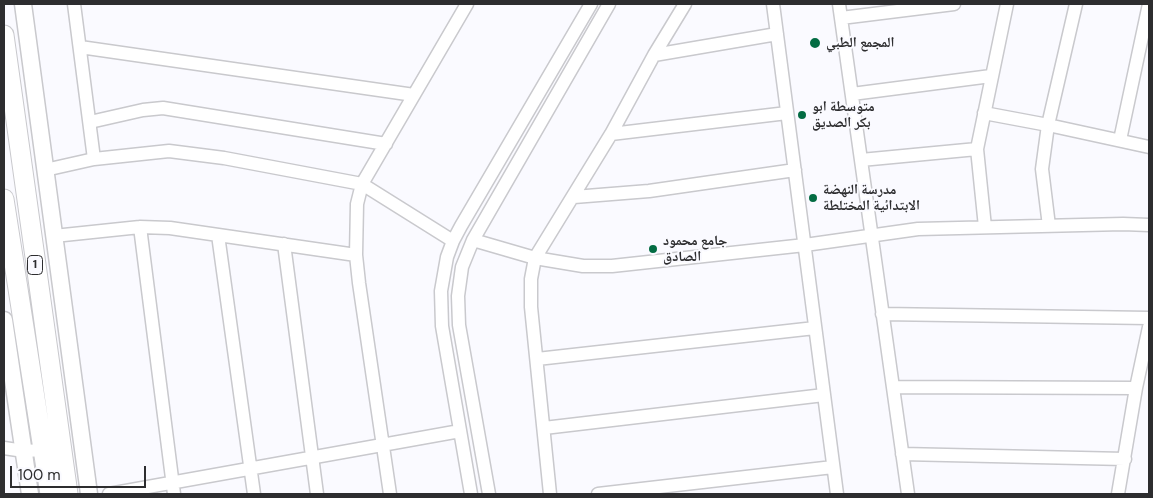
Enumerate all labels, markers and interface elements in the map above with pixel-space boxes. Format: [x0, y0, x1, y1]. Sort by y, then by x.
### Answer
place label: المجمع الطبي [826, 35, 894, 51]
marker: المجمع الطبي [808, 36, 822, 50]
place label: متوسطة ابو بكر الصديق [812, 99, 875, 132]
marker: متوسطة ابو بكر الصديق [796, 109, 808, 121]
place label: مدرسة النهضة الابتدائية المختلطة [823, 182, 920, 214]
marker: مدرسة النهضة الابتدائية المختلطة [807, 192, 819, 204]
place label: جامع محمود الصادق [663, 233, 727, 266]
marker: جامع محمود الصادق [647, 243, 659, 255]
road number: 1 [28, 256, 42, 274]
scale bar [12, 456, 149, 488]
text: 100 m [18, 465, 61, 485]

